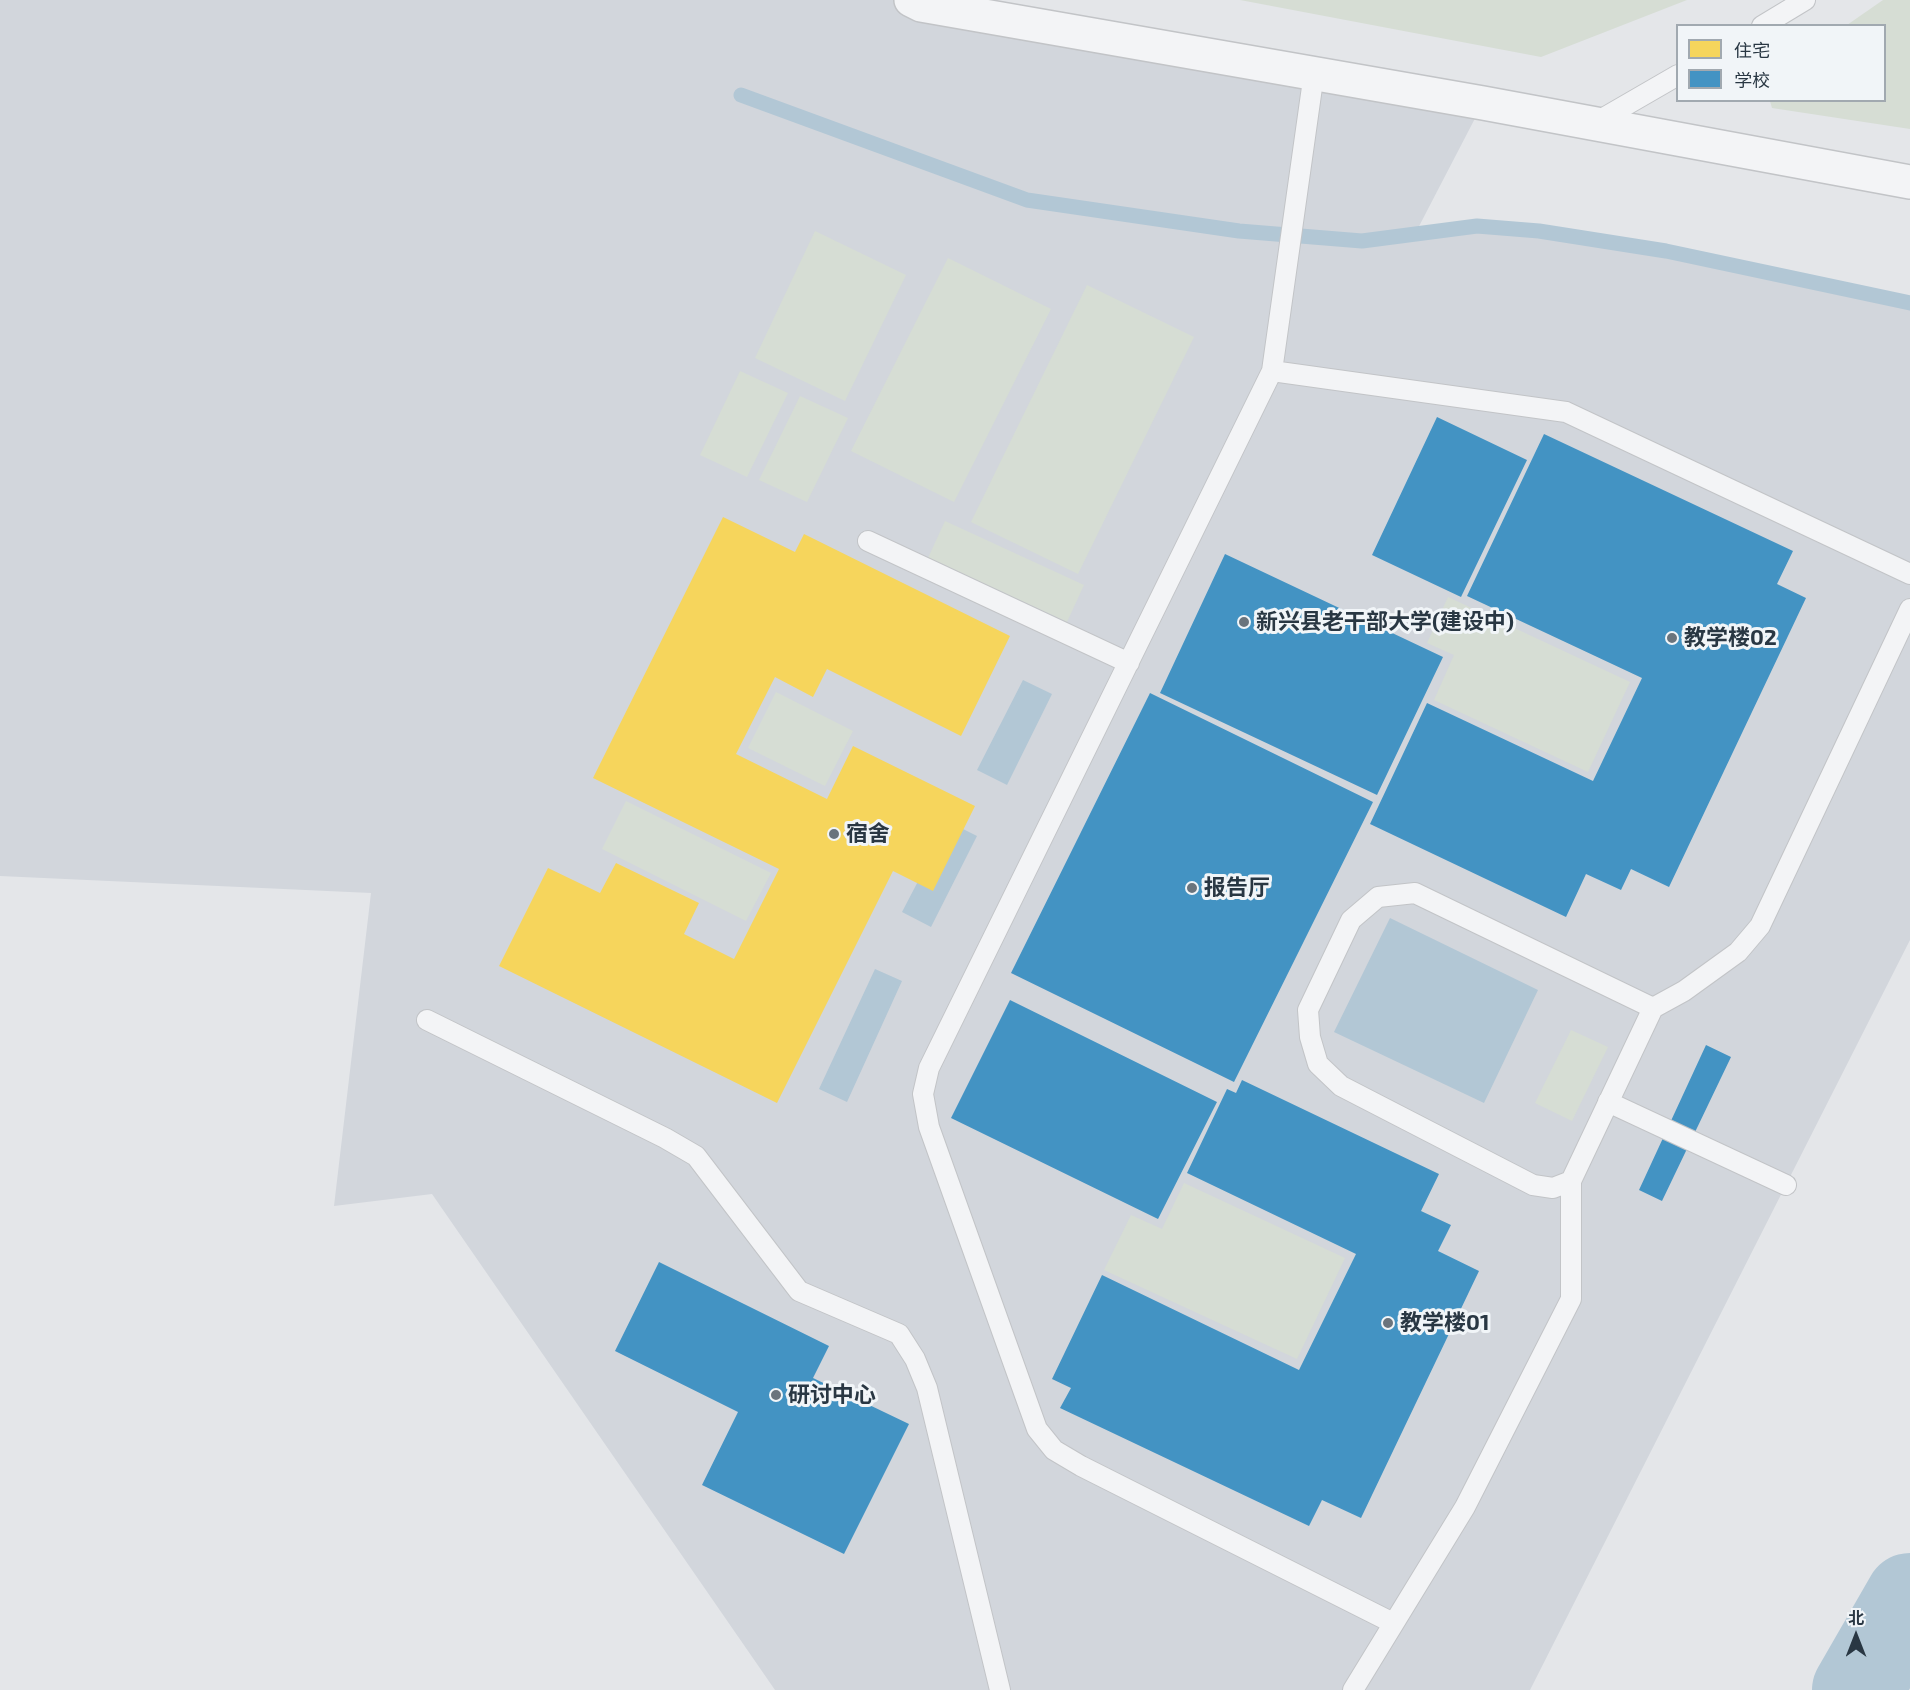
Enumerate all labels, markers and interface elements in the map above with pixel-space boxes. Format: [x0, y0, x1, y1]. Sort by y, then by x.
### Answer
legend [1676, 24, 1886, 102]
text: 住宅 [1734, 39, 1770, 61]
text: 学校 [1734, 69, 1770, 91]
place label: 新兴县老干部大学(建设中) [1256, 609, 1514, 635]
marker: 新兴县老干部大学(建设中) [1237, 615, 1251, 629]
place label: 教学楼02 [1684, 625, 1777, 651]
marker: 教学楼02 [1665, 631, 1679, 645]
place label: 宿舍 [846, 821, 890, 847]
marker: 宿舍 [827, 827, 841, 841]
place label: 报告厅 [1204, 875, 1270, 901]
marker: 报告厅 [1185, 881, 1199, 895]
place label: 教学楼01 [1400, 1310, 1489, 1336]
marker: 教学楼01 [1381, 1316, 1395, 1330]
place label: 研讨中心 [788, 1382, 876, 1408]
marker: 研讨中心 [769, 1388, 783, 1402]
north arrow [1826, 1606, 1886, 1666]
text: 北 [1848, 1608, 1864, 1627]

